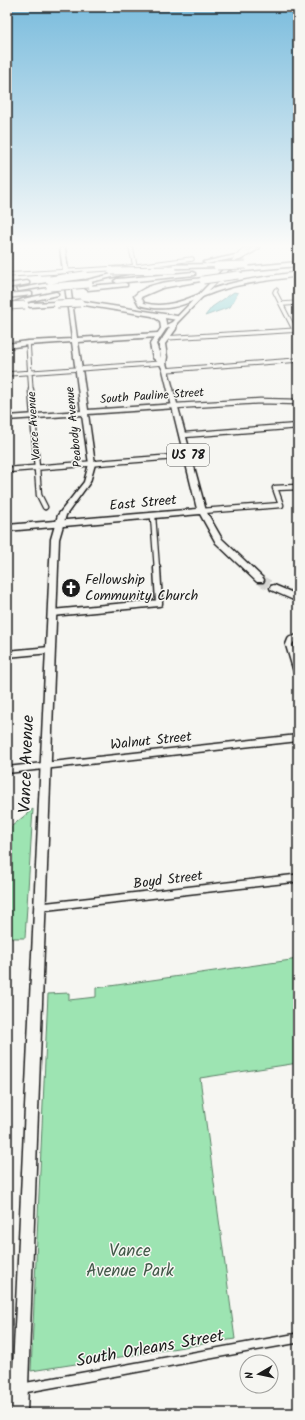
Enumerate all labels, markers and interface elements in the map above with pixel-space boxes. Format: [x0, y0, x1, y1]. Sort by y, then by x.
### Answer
street label: South Pauline Street [99, 383, 205, 409]
street label: Peabody Avenue [60, 385, 88, 468]
street label: Vance Avenue [22, 390, 46, 461]
road number: US 78 [167, 444, 209, 466]
street label: East Street [109, 489, 178, 517]
place label: Fellowship Community Church [85, 569, 198, 607]
church icon: Fellowship Community Church [60, 577, 82, 599]
street label: Vance Avenue [12, 714, 42, 814]
street label: Walnut Street [109, 726, 193, 756]
street label: Boyd Street [132, 865, 205, 895]
park label: Vance Avenue Park [86, 1238, 175, 1285]
street label: South Orleans Street [74, 1323, 226, 1375]
north arrow [239, 1354, 279, 1394]
text: N [241, 1371, 260, 1380]

